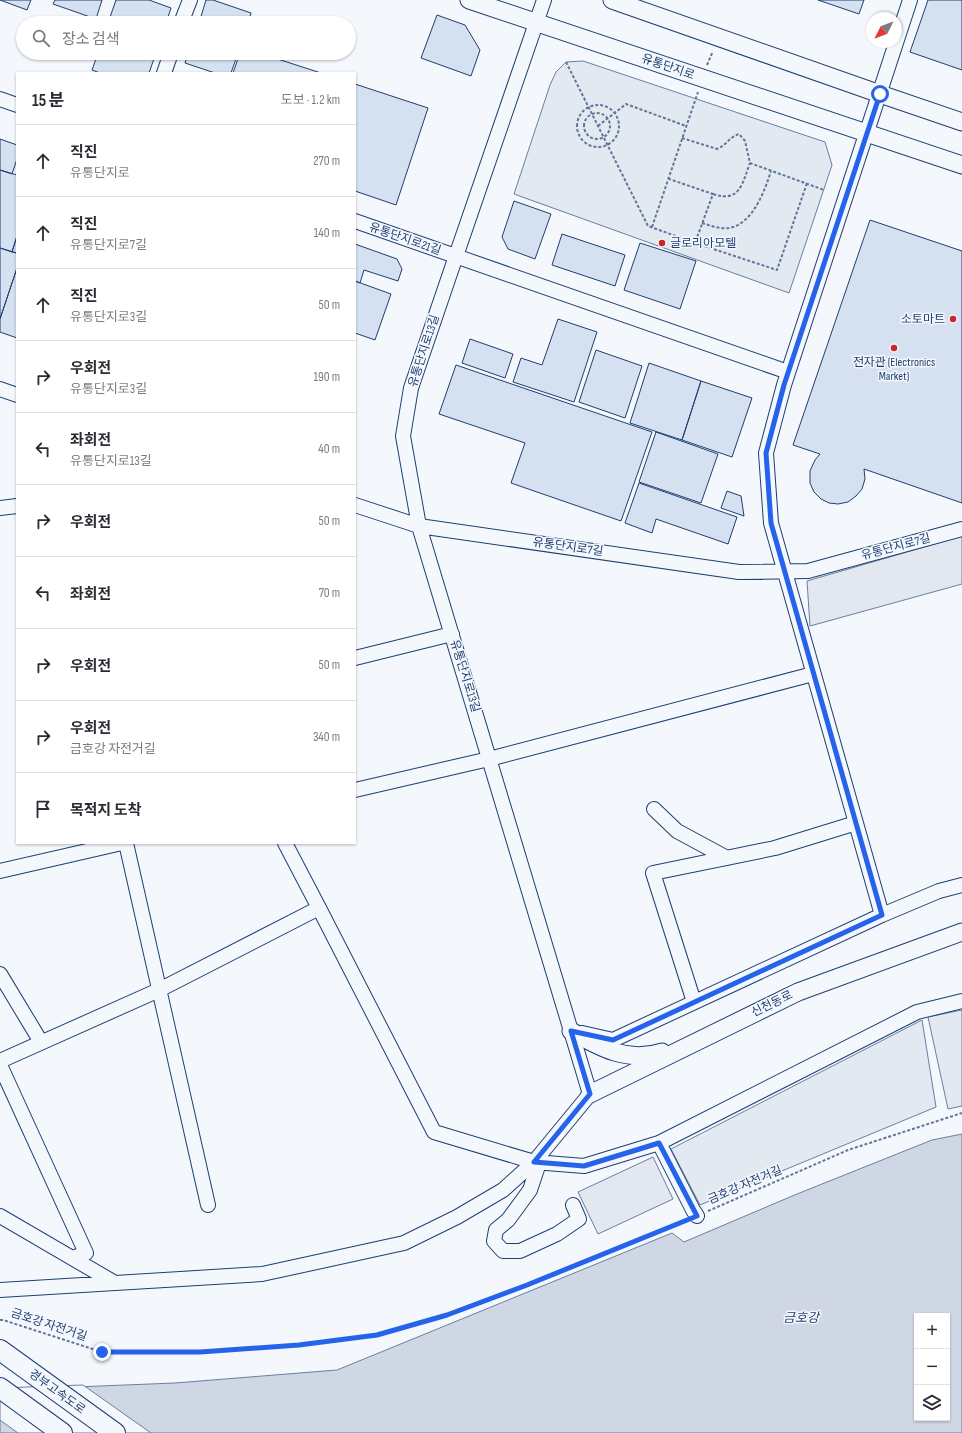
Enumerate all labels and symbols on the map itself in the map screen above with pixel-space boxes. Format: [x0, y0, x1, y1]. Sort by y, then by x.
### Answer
north arrow [866, 12, 902, 48]
street label: 유통단지로 [639, 51, 697, 83]
route start [871, 85, 889, 103]
street label: 유통단지로21길 [367, 220, 443, 258]
place label: 글로리아모텔 [670, 236, 736, 251]
marker: 글로리아모텔 [657, 238, 667, 248]
place label: 소토마트 [901, 312, 945, 327]
street label: 유통단지로13길 [405, 313, 443, 389]
marker: 소토마트 [948, 314, 958, 324]
marker: 전자관 (Electronics Market) [889, 343, 899, 353]
place label: 전자관 (Electronics Market) [853, 355, 935, 384]
street label: 유통단지로7길 [860, 531, 932, 563]
street label: 유통단지로7길 [532, 535, 604, 559]
street label: 유통단지로13길 [447, 638, 483, 714]
street label: 신천동로 [749, 988, 795, 1020]
street label: 금호강 자전거길 [706, 1163, 784, 1207]
street label: 금호강 자전거길 [9, 1306, 89, 1344]
water label: 금호강 [783, 1310, 821, 1326]
route end [93, 1343, 111, 1361]
street label: 경부고속도로 [26, 1366, 88, 1418]

